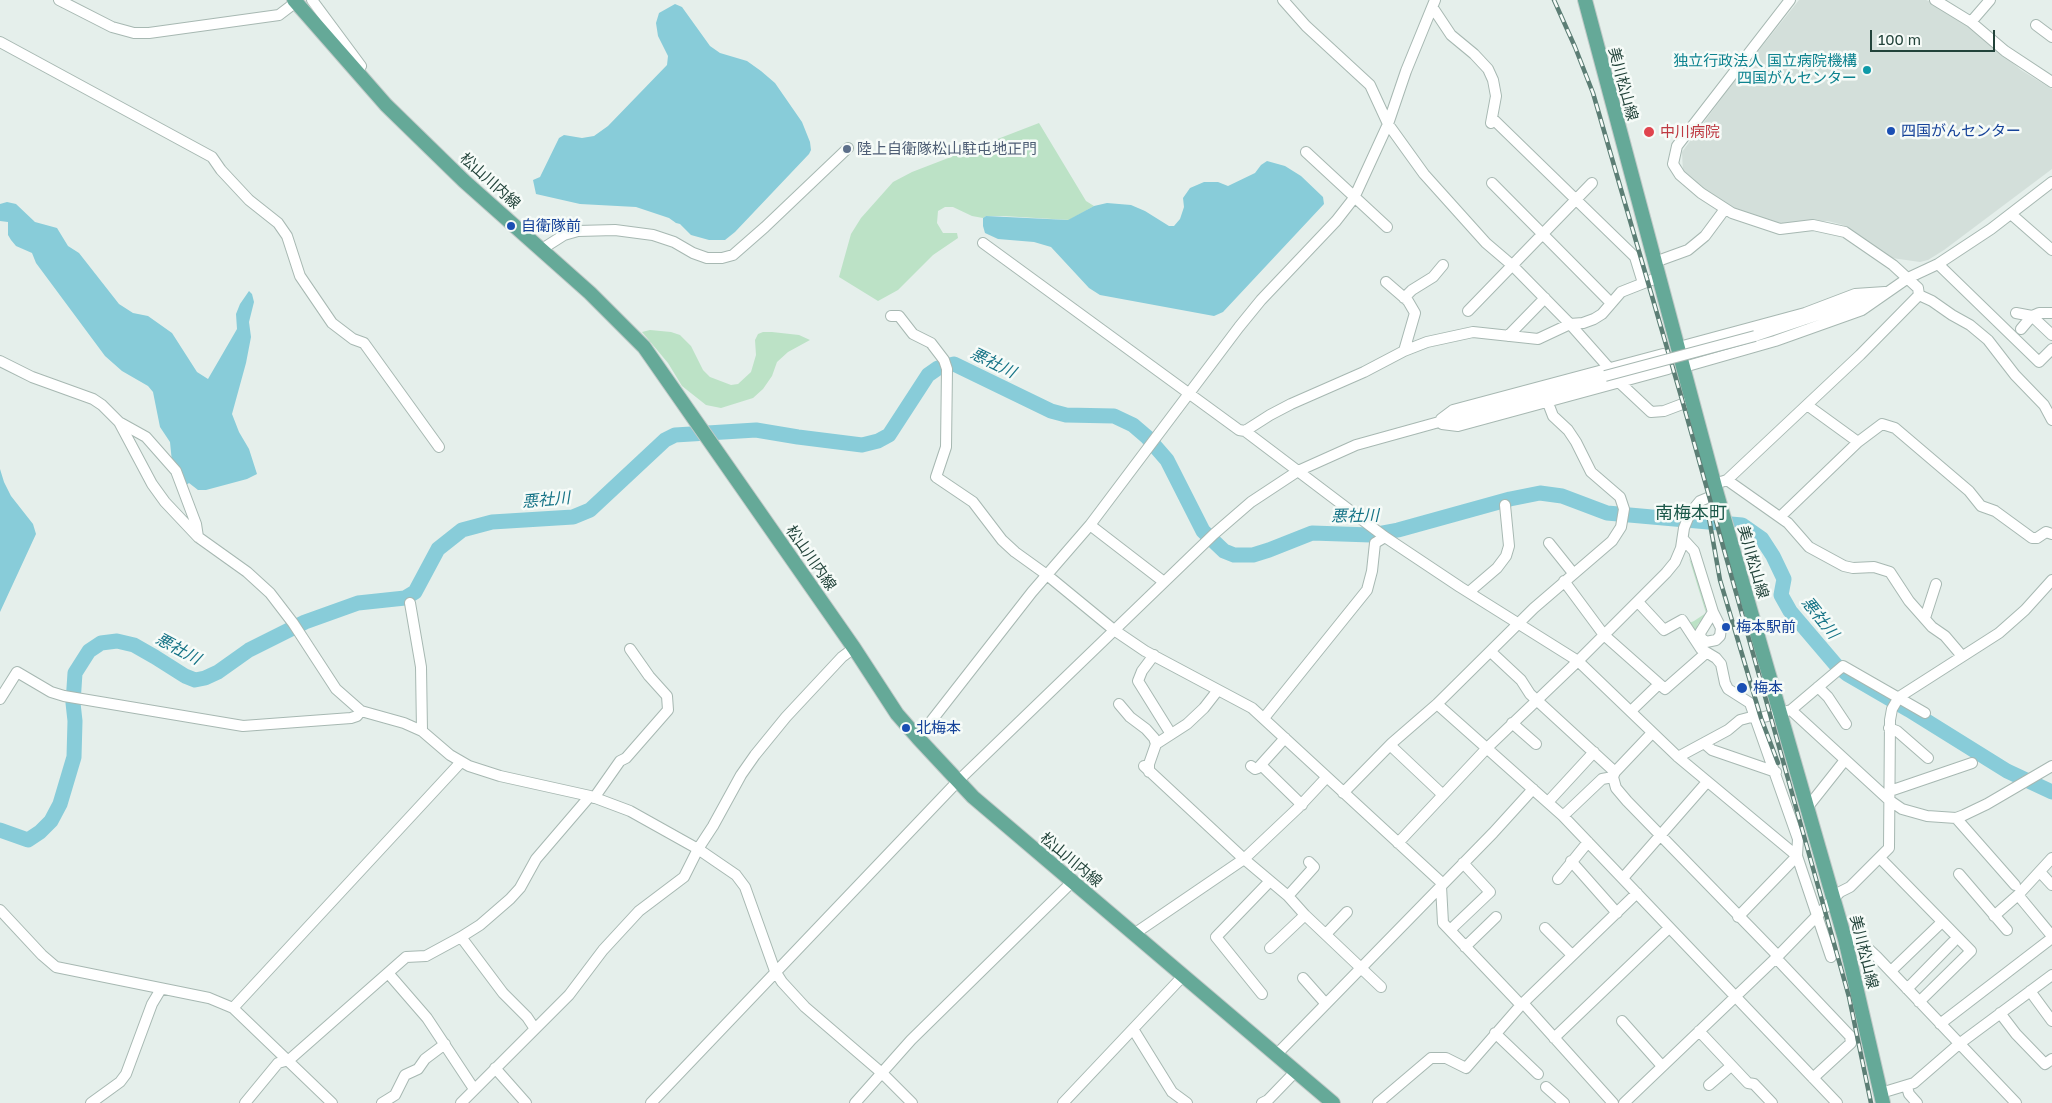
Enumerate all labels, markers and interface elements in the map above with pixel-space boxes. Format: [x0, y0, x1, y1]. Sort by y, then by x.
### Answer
scale bar [1872, 20, 1997, 52]
text: 100 m [1878, 30, 1921, 48]
street label: 美川松山線 [1605, 45, 1641, 123]
place label: 独立行政法人 国立病院機構 四国がんセンター [1673, 52, 1857, 87]
marker: 独立行政法人 国立病院機構 四国がんセンター [1861, 64, 1873, 76]
place label: 四国がんセンター [1901, 122, 2021, 140]
place label: 中川病院 [1660, 123, 1720, 141]
marker: 中川病院 [1642, 125, 1656, 139]
marker: 四国がんセンター [1885, 125, 1897, 137]
place label: 陸上自衛隊松山駐屯地正門 [857, 140, 1037, 158]
marker: 陸上自衛隊松山駐屯地正門 [841, 143, 853, 155]
street label: 松山川内線 [456, 149, 524, 213]
place label: 自衛隊前 [521, 217, 581, 235]
marker: 自衛隊前 [505, 220, 517, 232]
water label: 悪社川 [967, 344, 1019, 382]
water label: 悪社川 [521, 488, 571, 512]
district label: 南梅本町 [1655, 502, 1727, 524]
water label: 悪社川 [1331, 506, 1379, 526]
street label: 松山川内線 [782, 522, 840, 594]
street label: 美川松山線 [1734, 523, 1772, 601]
water label: 悪社川 [1797, 593, 1843, 643]
place label: 梅本駅前 [1736, 618, 1796, 636]
marker: 梅本駅前 [1720, 621, 1732, 633]
water label: 悪社川 [152, 629, 204, 669]
place label: 梅本 [1753, 679, 1783, 697]
marker: 梅本 [1735, 681, 1749, 695]
place label: 北梅本 [916, 719, 961, 737]
marker: 北梅本 [900, 722, 912, 734]
street label: 松山川内線 [1036, 829, 1106, 891]
street label: 美川松山線 [1846, 913, 1882, 991]

